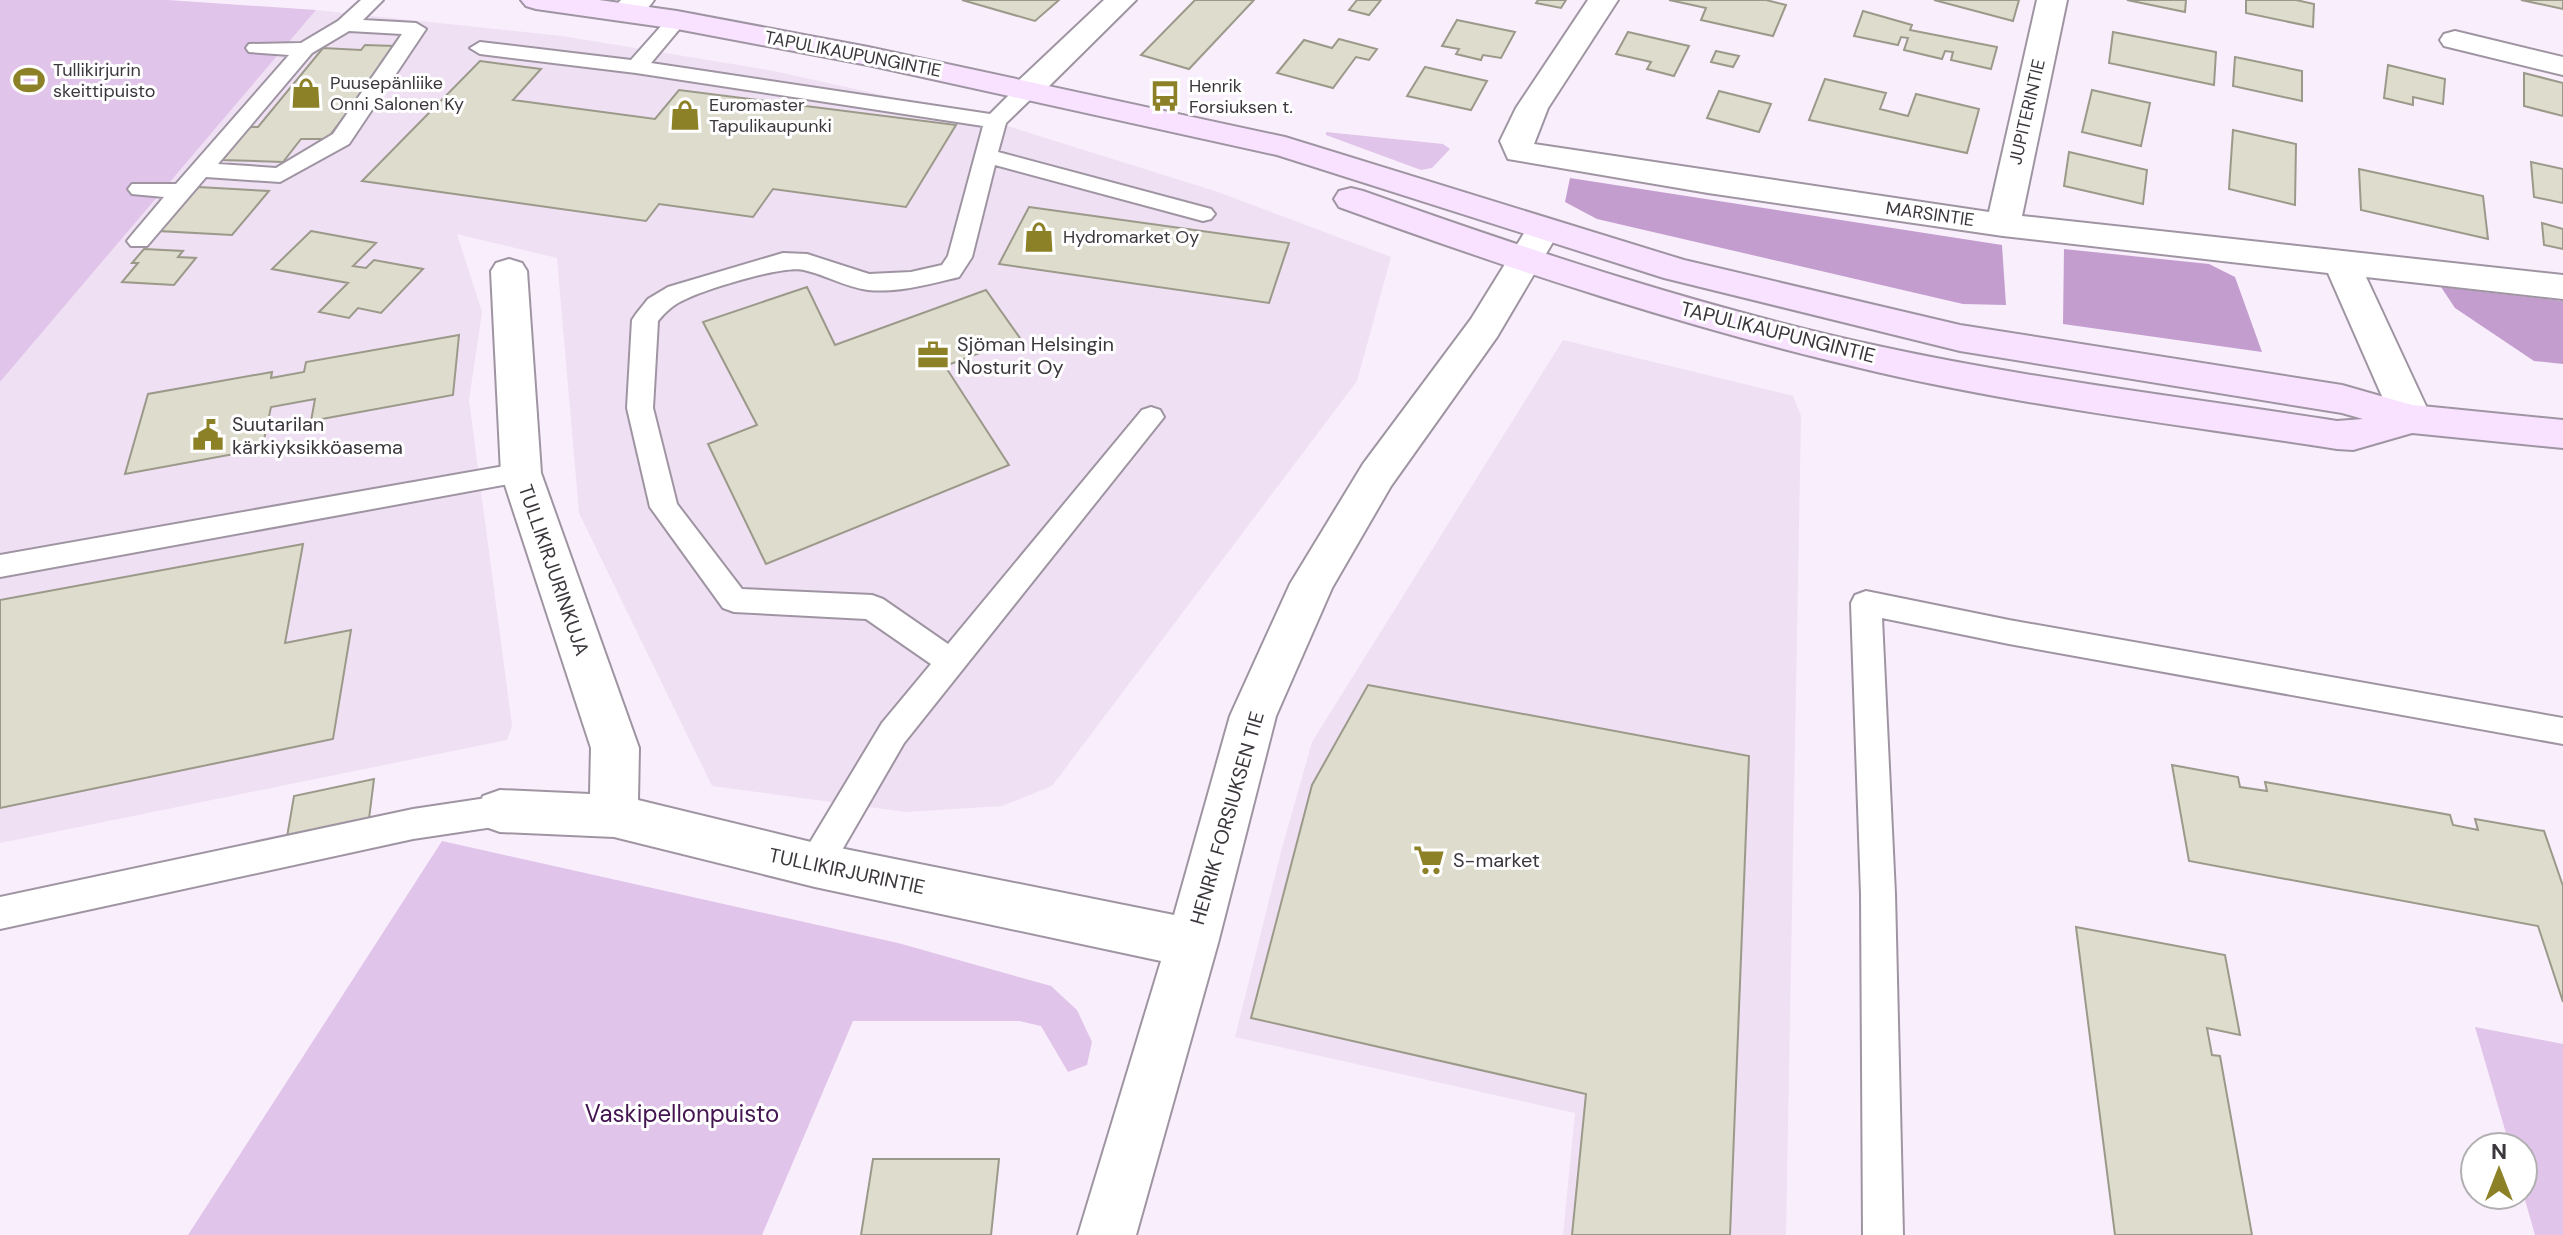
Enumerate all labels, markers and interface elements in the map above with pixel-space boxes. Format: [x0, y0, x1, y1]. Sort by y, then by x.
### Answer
street label: TAPULIKAUPUNGINTIE [763, 25, 943, 83]
street label: JUPITERINTIE [2003, 57, 2051, 167]
place label: Tullikirjurin skeittipuisto [53, 58, 155, 103]
sports icon: Tullikirjurin skeittipuisto [12, 63, 46, 97]
place label: Puusepänliike Onni Salonen Ky [330, 71, 464, 116]
place label: Henrik Forsiuksen t. [1189, 74, 1293, 119]
shop icon: Puusepänliike Onni Salonen Ky [289, 76, 323, 110]
bus stop icon: Henrik Forsiuksen t. [1148, 79, 1182, 113]
place label: Euromaster Tapulikaupunki [709, 93, 832, 138]
shop icon: Euromaster Tapulikaupunki [668, 98, 702, 132]
street label: MARSINTIE [1884, 196, 1976, 232]
shop icon: Hydromarket Oy [1022, 220, 1056, 254]
place label: Hydromarket Oy [1063, 225, 1199, 249]
street label: TAPULIKAUPUNGINTIE [1678, 295, 1878, 369]
place label: Sjöman Helsingin Nosturit Oy [957, 331, 1114, 380]
office icon: Sjöman Helsingin Nosturit Oy [916, 338, 950, 372]
place label: Suutarilan kärkiyksikköasema [232, 411, 403, 460]
public building icon: Suutarilan kärkiyksikköasema [191, 418, 225, 452]
street label: TULLIKIRJURINKUJA [513, 481, 595, 659]
street label: HENRIK FORSIUKSEN TIE [1184, 708, 1270, 928]
street label: TULLIKIRJURINTIE [767, 842, 927, 900]
supermarket icon: S-market [1412, 843, 1446, 877]
place label: S-market [1453, 847, 1540, 873]
park label: Vaskipellonpuisto [585, 1098, 779, 1129]
north arrow [2459, 1131, 2539, 1211]
text: N [2491, 1137, 2507, 1166]

